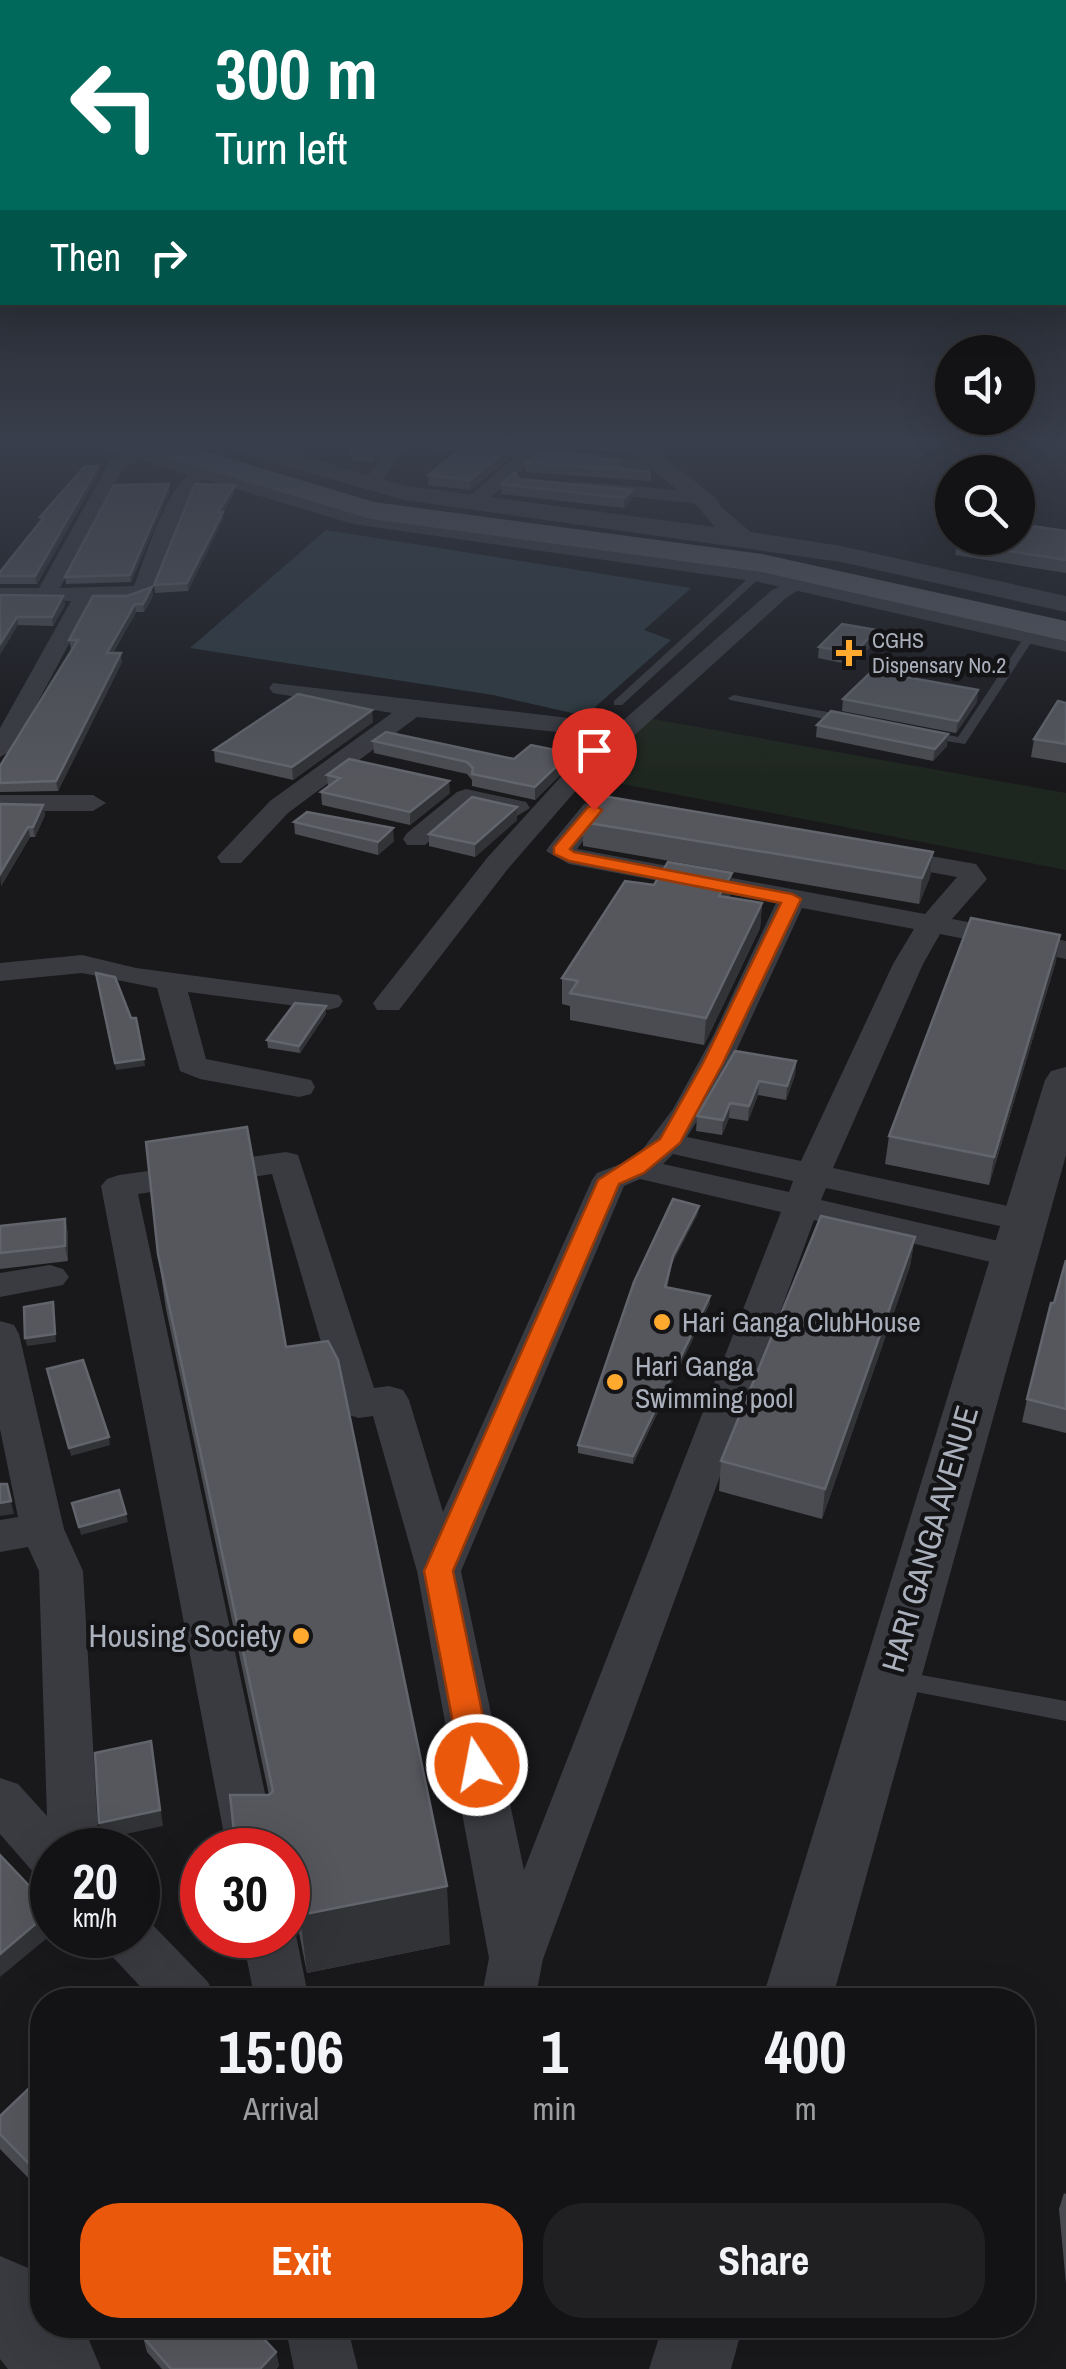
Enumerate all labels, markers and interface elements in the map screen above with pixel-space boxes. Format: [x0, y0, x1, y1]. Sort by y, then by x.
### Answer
text: 300 m [215, 27, 378, 121]
icon: left [50, 40, 180, 170]
text: Turn left [215, 117, 347, 178]
icon: right [141, 230, 196, 285]
text: Then [50, 232, 121, 283]
map controls [935, 335, 1035, 555]
button: sound [935, 335, 1035, 435]
button: search [935, 455, 1035, 555]
place label: CGHS Dispensary No.2 [872, 625, 1006, 680]
marker: CGHS Dispensary No.2 [836, 640, 862, 666]
pin [552, 708, 637, 811]
icon: arrive [567, 723, 622, 778]
place label: Hari Ganga ClubHouse [682, 1303, 921, 1341]
marker: Hari Ganga ClubHouse [651, 1311, 673, 1333]
place label: Hari Ganga Swimming pool [635, 1347, 793, 1417]
marker: Hari Ganga Swimming pool [604, 1371, 626, 1393]
street label: HARI GANGA AVENUE [871, 1401, 988, 1677]
place label: Housing Society [88, 1614, 281, 1657]
marker: Housing Society [290, 1625, 312, 1647]
position arrow [425, 1713, 529, 1817]
speed limit sign: 30 [180, 1828, 310, 1958]
text: 20 [72, 1847, 118, 1915]
text: km/h [73, 1901, 117, 1935]
text: 15:06 [218, 2011, 344, 2092]
text: 1 [541, 2011, 568, 2092]
text: 400 [765, 2011, 847, 2092]
text: Arrival [243, 2087, 319, 2130]
text: min [532, 2087, 576, 2130]
text: m [795, 2087, 817, 2130]
button: Exit [80, 2203, 523, 2318]
button: Share [543, 2203, 985, 2318]

